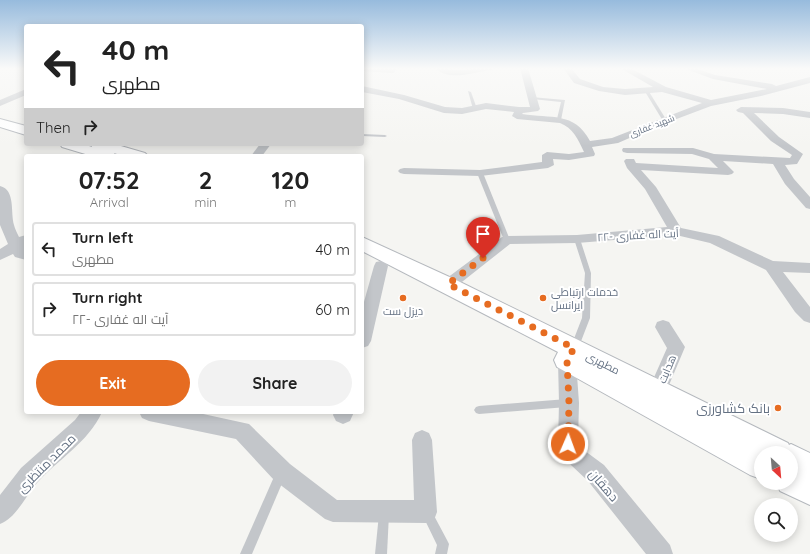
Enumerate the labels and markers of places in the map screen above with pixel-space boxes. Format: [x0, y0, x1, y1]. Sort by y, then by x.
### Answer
pin [466, 217, 500, 258]
place label: خدمات ارتباطی ایرانسل [551, 285, 618, 312]
marker: دیزل ست [398, 293, 408, 303]
marker: خدمات ارتباطی ایرانسل [538, 293, 548, 303]
place label: دیزل ست [383, 304, 423, 318]
place label: بانک کشاورزی [696, 400, 770, 416]
marker: بانک کشاورزی [773, 403, 783, 413]

